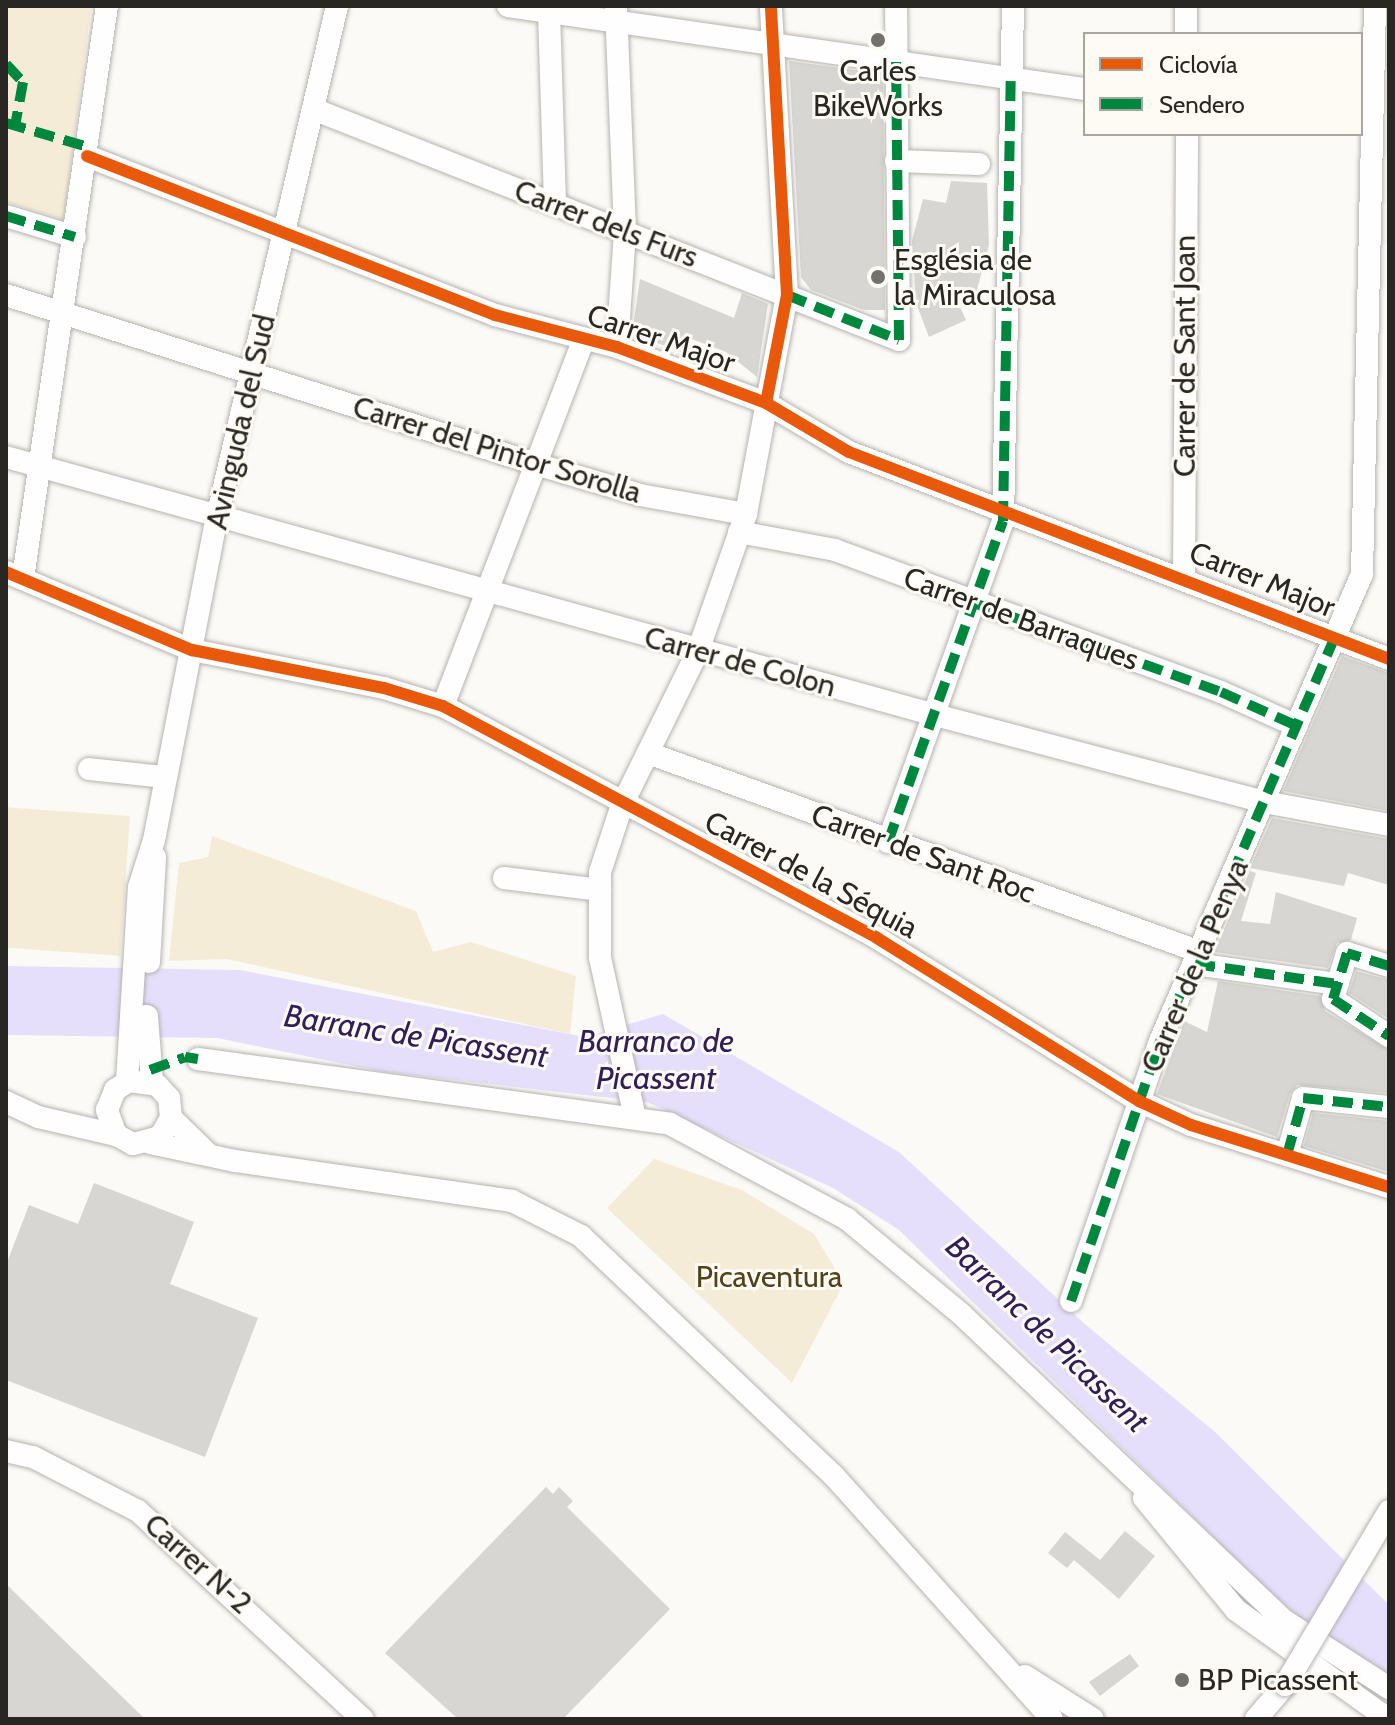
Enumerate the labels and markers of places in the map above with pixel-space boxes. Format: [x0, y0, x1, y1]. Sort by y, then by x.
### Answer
marker: Carles BikeWorks [869, 31, 887, 49]
place label: Carles BikeWorks [813, 53, 943, 124]
place label: Església de la Miraculosa [894, 242, 1056, 312]
marker: Església de la Miraculosa [869, 268, 887, 286]
place label: BP Picassent [1198, 1662, 1358, 1698]
marker: BP Picassent [1173, 1671, 1191, 1689]

